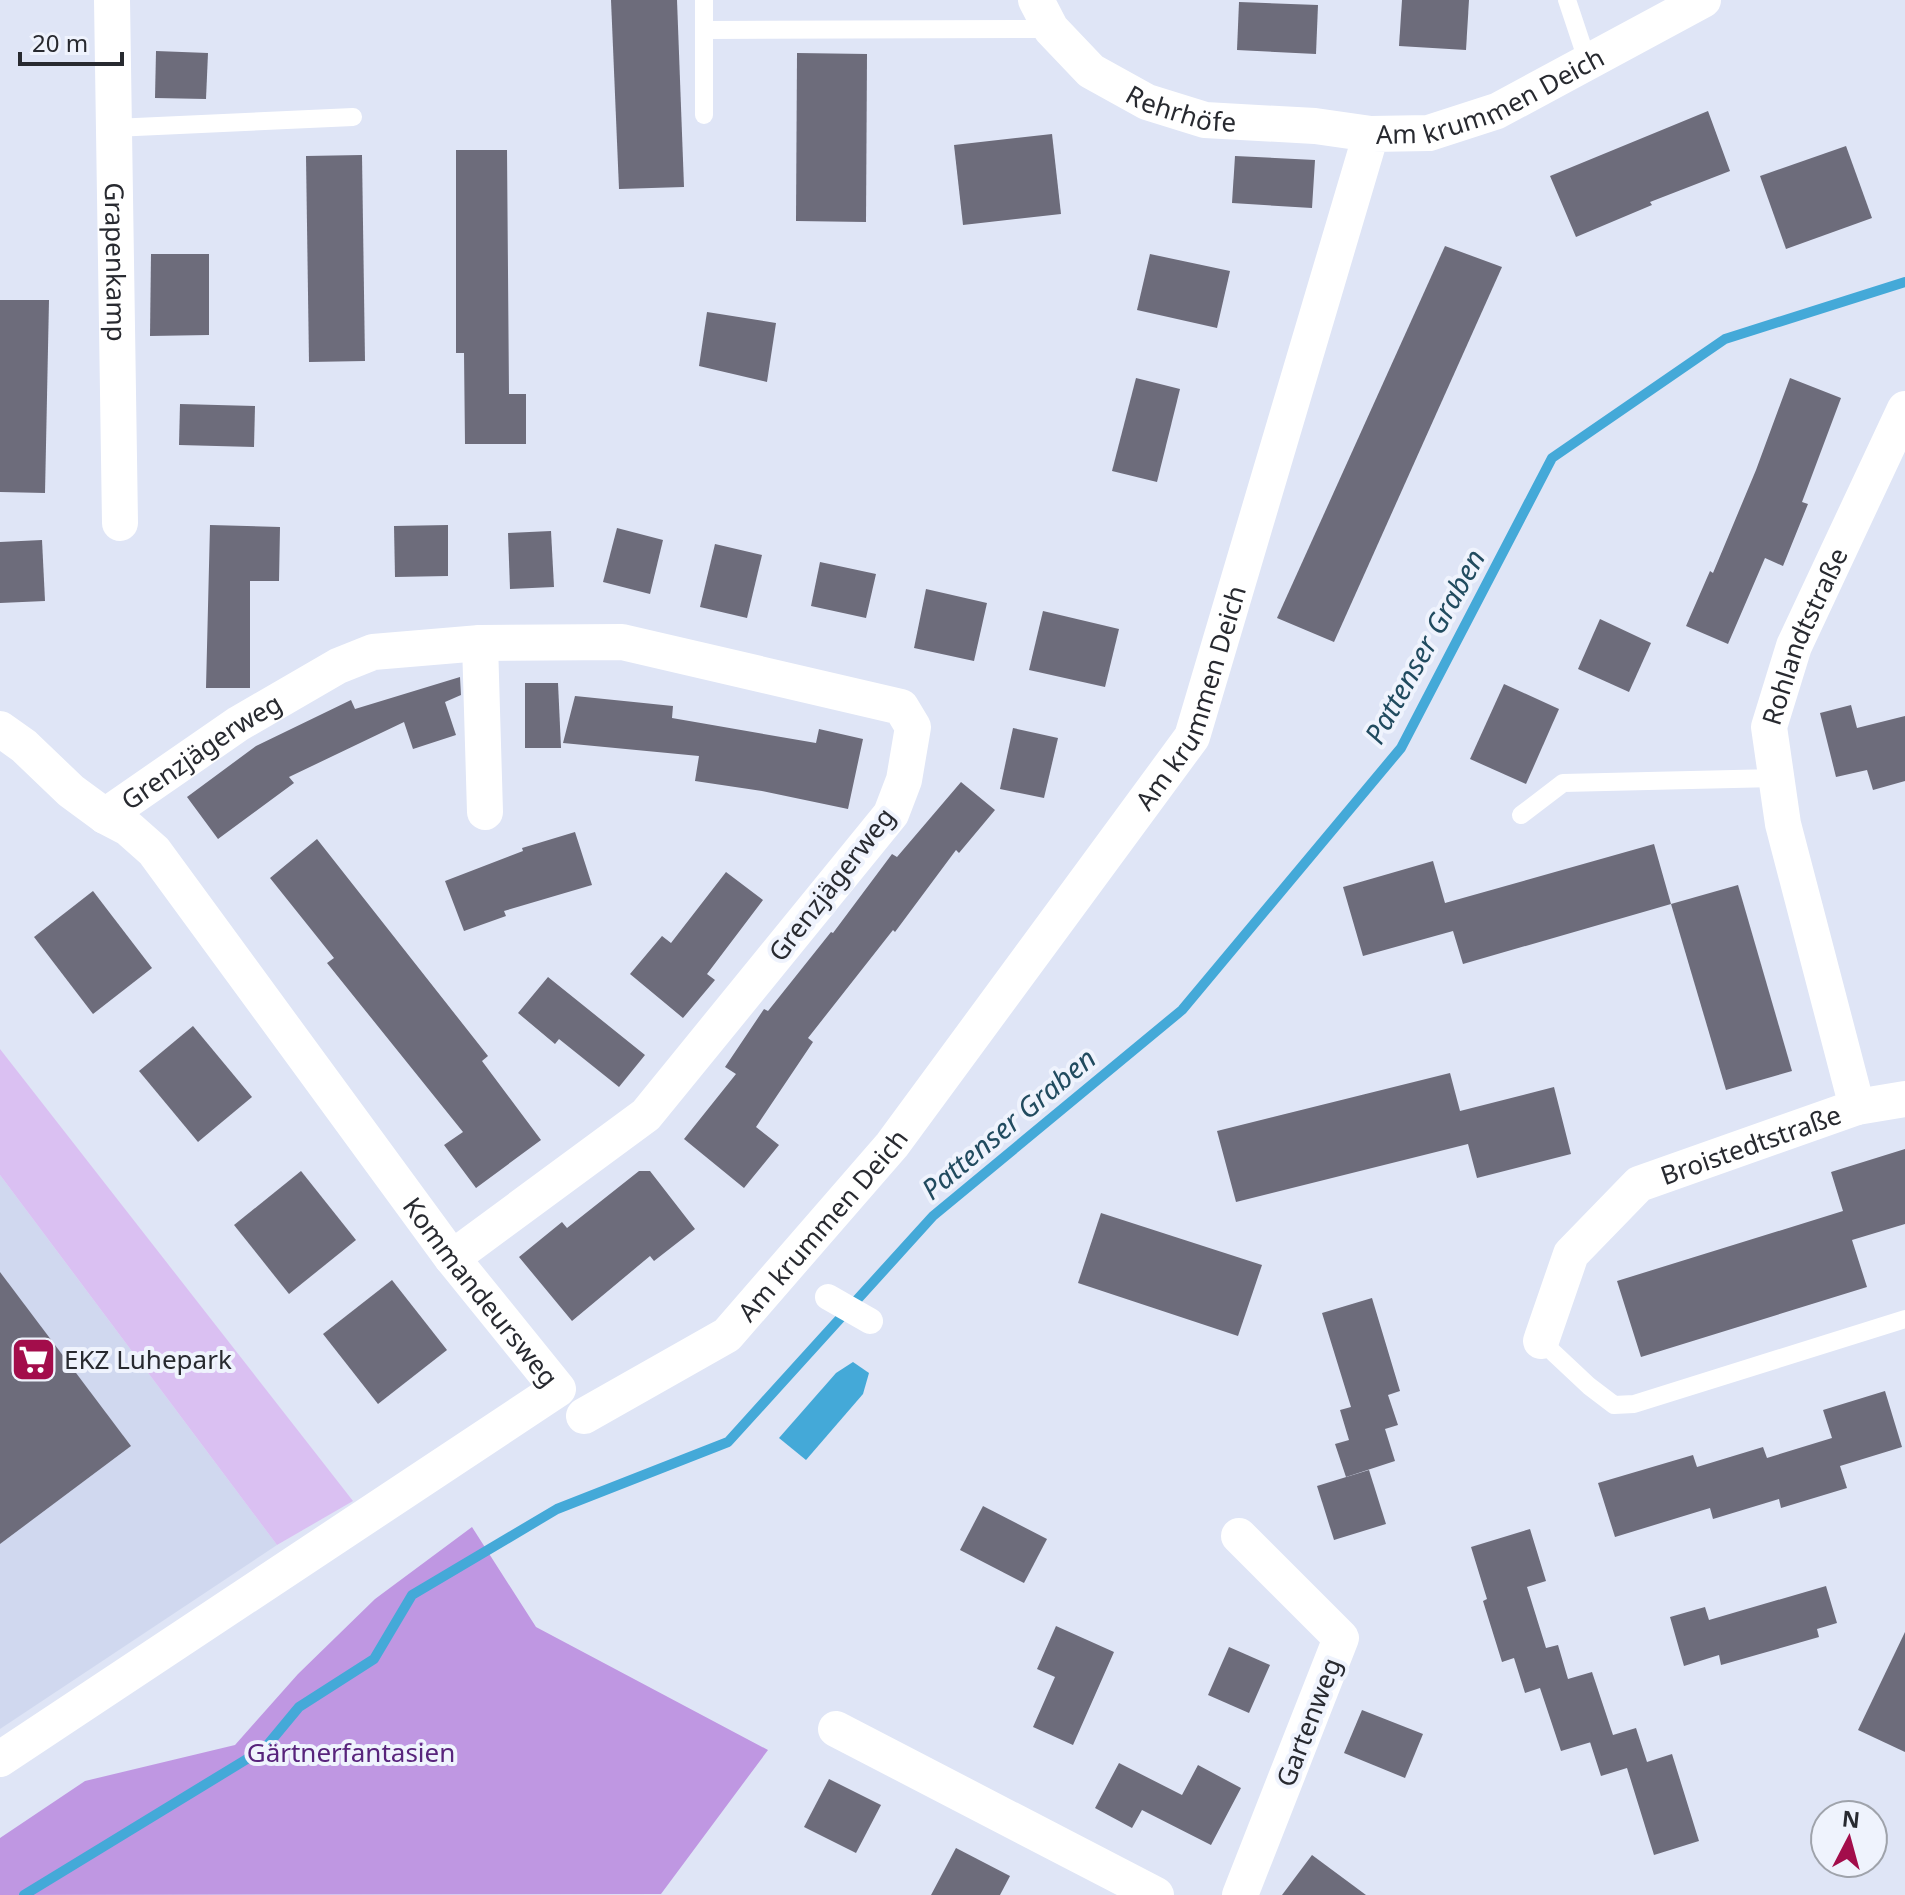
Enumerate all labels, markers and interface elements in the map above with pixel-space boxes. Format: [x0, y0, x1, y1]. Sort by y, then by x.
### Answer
scale bar [20, 16, 122, 66]
text: 20 m [32, 26, 88, 59]
street label: Am krummen Deich [1376, 39, 1610, 152]
street label: Rehrhöfe [1120, 76, 1237, 140]
street label: Grapenkamp [97, 182, 135, 342]
street label: Rohlandtstraße [1753, 541, 1856, 729]
water label: Pattenser Graben [1355, 542, 1493, 750]
street label: Am krummen Deich [1126, 581, 1254, 817]
street label: Grenzjägerweg [114, 685, 288, 818]
street label: Grenzjägerweg [760, 800, 902, 968]
water label: Pattenser Graben [913, 1039, 1103, 1207]
street label: Broistedtstraße [1655, 1096, 1846, 1193]
street label: Am krummen Deich [729, 1122, 916, 1329]
street label: Kommandeursweg [395, 1189, 567, 1394]
supermarket icon: EKZ Luhepark [9, 1335, 57, 1383]
place label: EKZ Luhepark [64, 1341, 232, 1377]
street label: Gartenweg [1267, 1652, 1349, 1792]
park label: Gärtnerfantasien [247, 1734, 455, 1770]
north arrow [1809, 1799, 1889, 1879]
text: N [1841, 1802, 1862, 1834]

